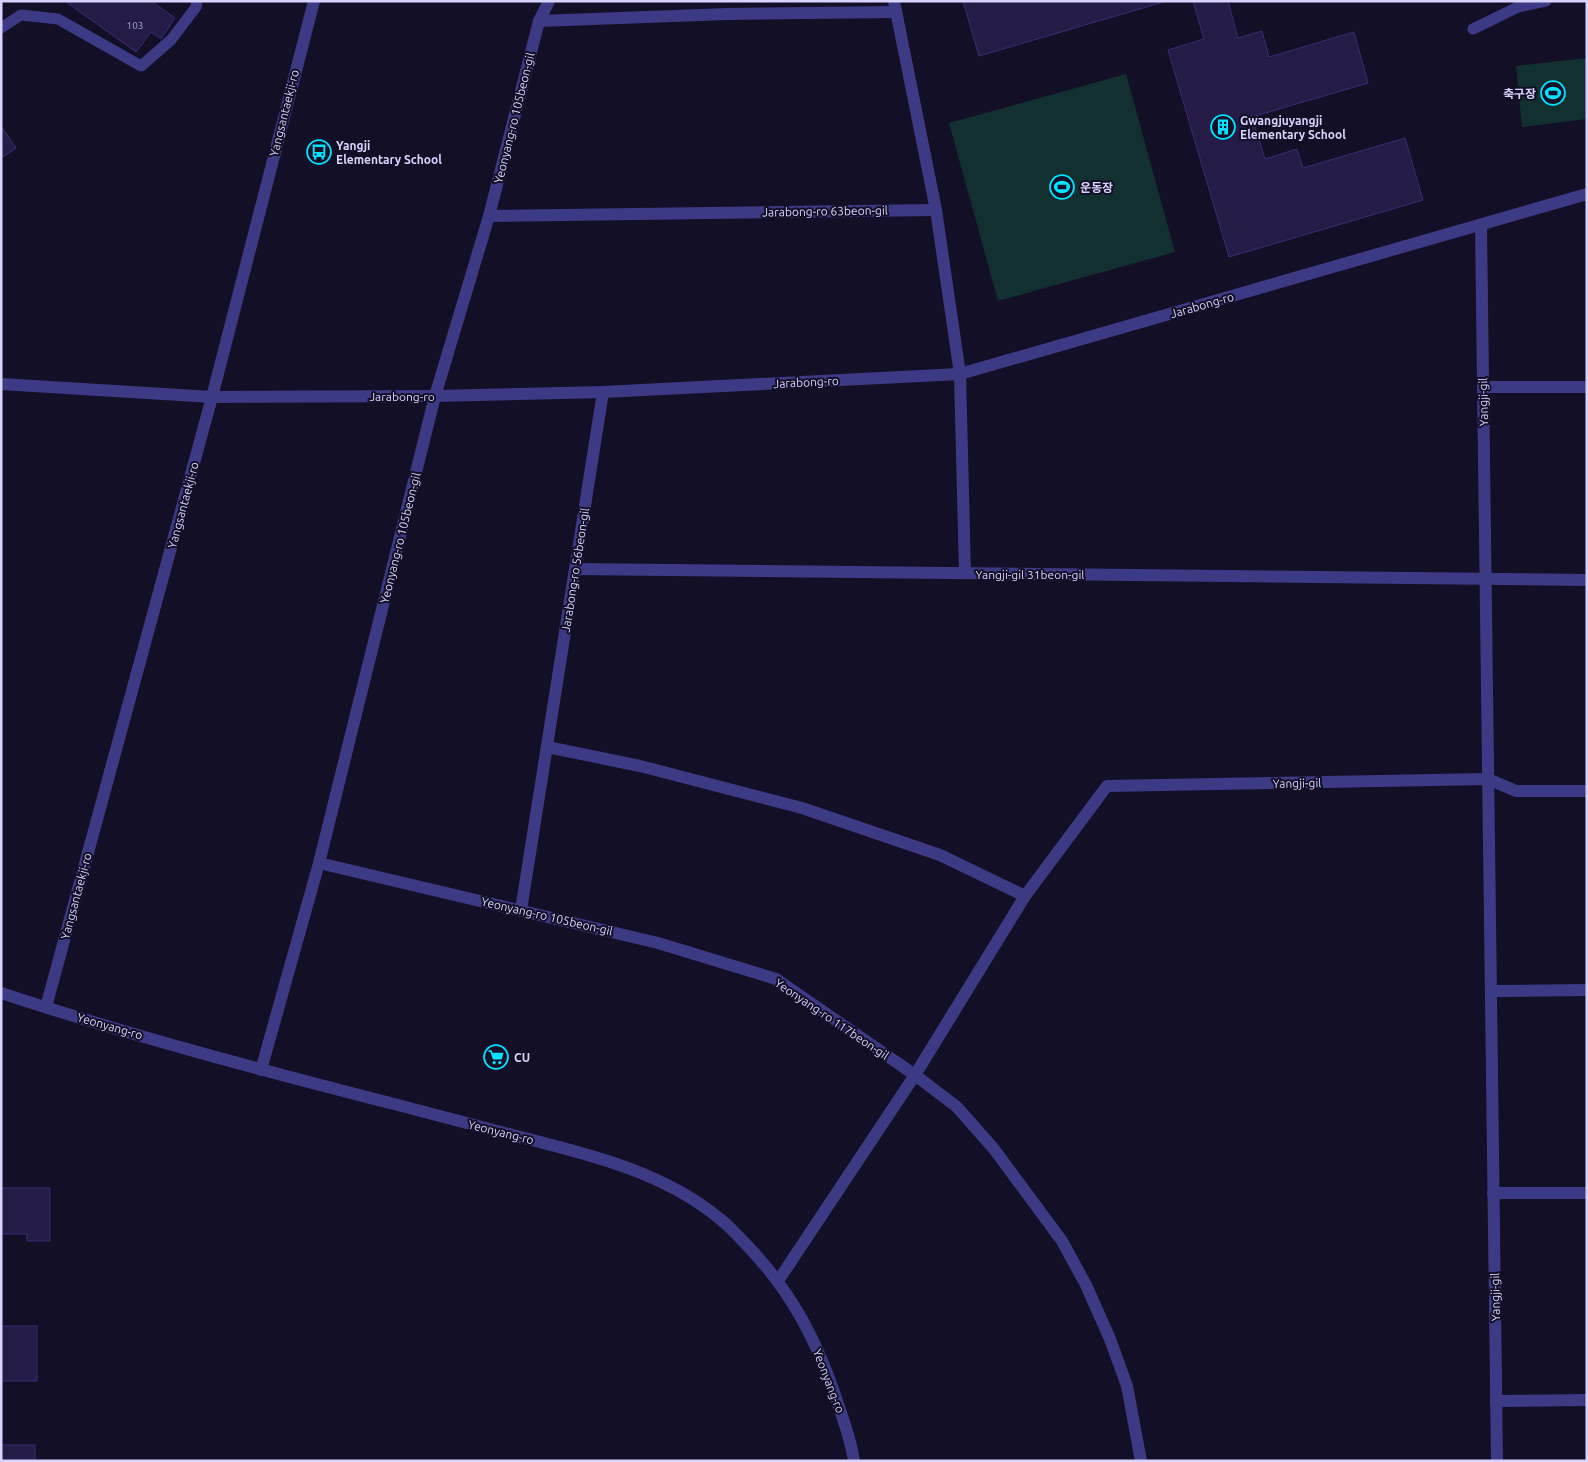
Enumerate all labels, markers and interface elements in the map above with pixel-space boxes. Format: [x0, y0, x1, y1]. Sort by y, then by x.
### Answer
house number: 103 [127, 20, 143, 31]
street label: Yeonyang-ro 105beon-gil [491, 51, 537, 185]
street label: Yangsantaekji-ro [267, 68, 301, 158]
sports icon: 축구장 [1540, 80, 1566, 106]
place label: 축구장 [1503, 87, 1536, 100]
building icon: Gwangjuyangji Elementary School [1210, 114, 1236, 140]
place label: Gwangjuyangji Elementary School [1240, 114, 1346, 141]
bus stop icon: Yangji Elementary School [306, 139, 332, 165]
place label: Yangji Elementary School [336, 139, 442, 166]
sports icon: 운동장 [1049, 174, 1075, 200]
place label: 운동장 [1080, 181, 1113, 194]
street label: Jarabong-ro 63beon-gil [762, 203, 888, 219]
street label: Jarabong-ro [1169, 290, 1235, 320]
street label: Jarabong-ro [773, 374, 839, 390]
street label: Yangji-gil [1476, 378, 1490, 426]
street label: Jarabong-ro [369, 390, 435, 403]
street label: Yangsantaekji-ro [165, 460, 201, 550]
street label: Yeonyang-ro 105beon-gil [377, 471, 423, 605]
street label: Jarabong-ro 56beon-gil [559, 507, 591, 633]
street label: Yangji-gil 31beon-gil [976, 568, 1085, 581]
street label: Yangji-gil [1273, 776, 1321, 790]
street label: Yangsantaekji-ro [58, 851, 94, 941]
street label: Yeonyang-ro 105beon-gil [480, 895, 614, 937]
street label: Yeonyang-ro 117beon-gil [773, 976, 891, 1062]
street label: Yeonyang-ro [76, 1010, 144, 1042]
supermarket icon: CU [483, 1044, 509, 1070]
place label: CU [514, 1051, 530, 1064]
street label: Yeonyang-ro [467, 1118, 535, 1146]
street label: Yangji-gil [1488, 1273, 1502, 1321]
street label: Yeonyang-ro [811, 1347, 847, 1415]

